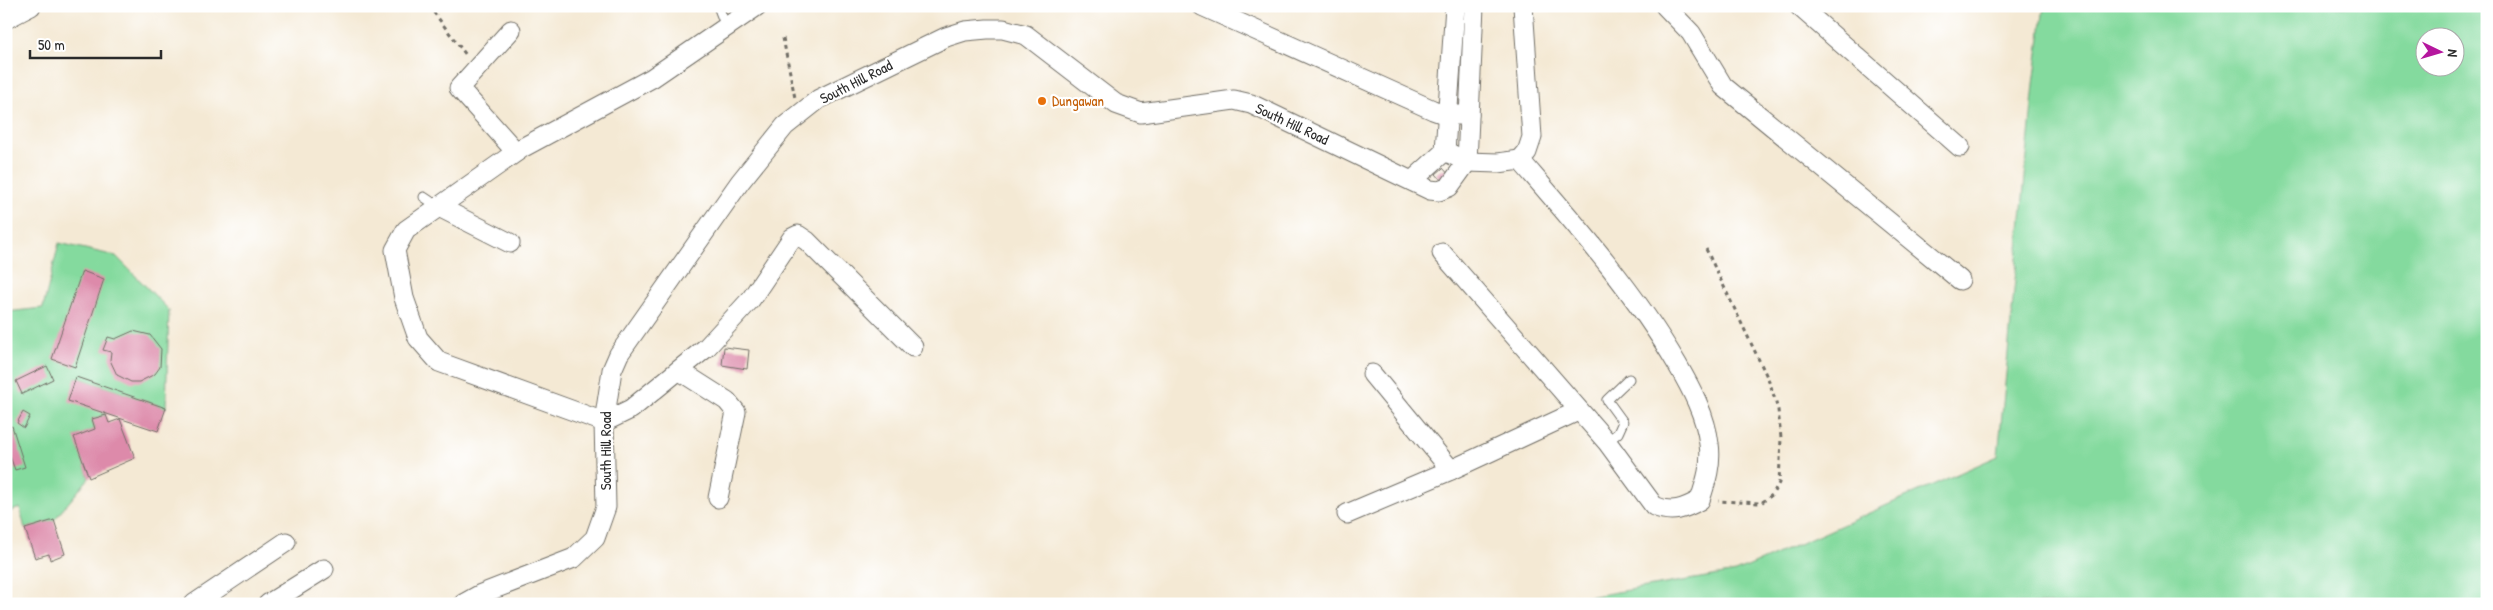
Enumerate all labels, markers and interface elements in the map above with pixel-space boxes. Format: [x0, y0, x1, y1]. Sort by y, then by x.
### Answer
scale bar [30, 28, 161, 60]
north arrow [2416, 28, 2466, 78]
text: 50 m [38, 34, 65, 55]
text: N [2444, 49, 2463, 58]
street label: South Hill Road [816, 54, 896, 109]
place label: Dungawan [1052, 90, 1104, 111]
marker: Dungawan [1036, 95, 1048, 107]
street label: South Hill Road [1252, 97, 1332, 150]
street label: South Hill Road [595, 411, 616, 490]

